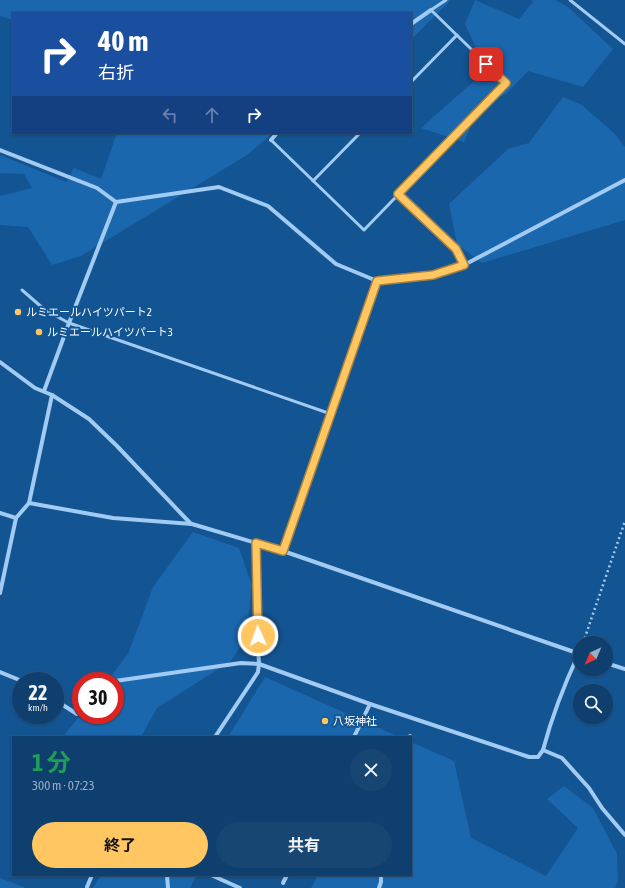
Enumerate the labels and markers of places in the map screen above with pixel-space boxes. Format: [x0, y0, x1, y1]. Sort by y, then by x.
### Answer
pin [469, 47, 503, 81]
place label: ルミエールハイツパート2 [26, 306, 152, 318]
marker: ルミエールハイツパート2 [13, 307, 23, 317]
place label: ルミエールハイツパート3 [47, 326, 173, 338]
marker: ルミエールハイツパート3 [34, 327, 44, 337]
place label: 八坂神社 [333, 715, 377, 727]
marker: 八坂神社 [320, 716, 330, 726]

